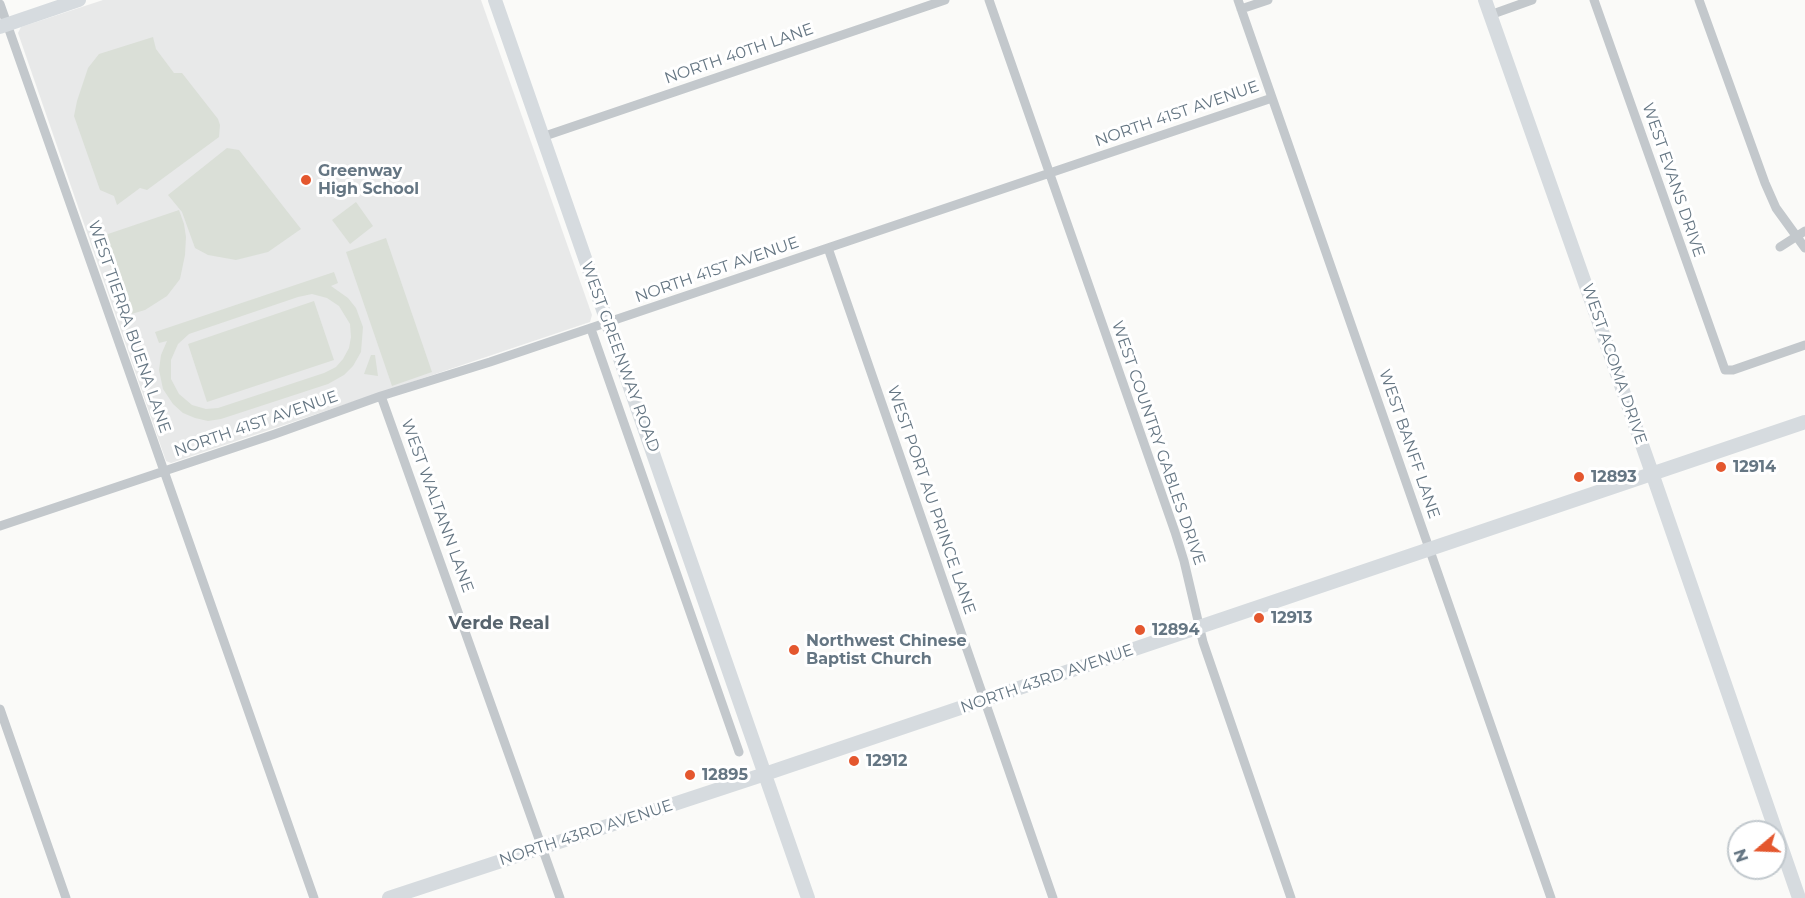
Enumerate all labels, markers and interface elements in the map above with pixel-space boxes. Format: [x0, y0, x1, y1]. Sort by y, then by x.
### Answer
street label: NORTH 40TH LANE [662, 20, 816, 88]
street label: NORTH 41ST AVENUE [1092, 77, 1262, 151]
street label: WEST EVANS DRIVE [1638, 100, 1708, 260]
place label: Greenway High School [318, 161, 419, 199]
marker: Greenway High School [299, 173, 313, 187]
street label: WEST TIERRA BUENA LANE [84, 218, 174, 436]
street label: NORTH 41ST AVENUE [632, 233, 802, 307]
street label: WEST GREENWAY ROAD [577, 259, 663, 455]
street label: WEST ACOMA DRIVE [1577, 281, 1651, 447]
street label: WEST COUNTRY GABLES DRIVE [1107, 318, 1209, 568]
street label: WEST BANFF LANE [1374, 367, 1444, 521]
street label: WEST PORT AU PRINCE LANE [883, 383, 979, 617]
street label: NORTH 41ST AVENUE [171, 387, 341, 461]
street label: WEST WALTANN LANE [397, 417, 477, 595]
place label: 12914 [1733, 457, 1776, 477]
marker: 12914 [1714, 460, 1728, 474]
place label: 12893 [1591, 467, 1637, 487]
marker: 12893 [1572, 470, 1586, 484]
place label: 12913 [1271, 608, 1313, 628]
marker: 12913 [1252, 611, 1266, 625]
district label: Verde Real [448, 613, 550, 635]
place label: 12894 [1152, 620, 1199, 640]
marker: 12894 [1133, 623, 1147, 637]
place label: Northwest Chinese Baptist Church [806, 631, 966, 669]
street label: NORTH 43RD AVENUE [958, 640, 1136, 718]
marker: Northwest Chinese Baptist Church [787, 643, 801, 657]
place label: 12912 [866, 751, 908, 771]
marker: 12912 [847, 754, 861, 768]
place label: 12895 [702, 765, 748, 785]
marker: 12895 [683, 768, 697, 782]
street label: NORTH 43RD AVENUE [497, 796, 675, 870]
north arrow [1727, 820, 1787, 880]
text: N [1730, 846, 1752, 865]

